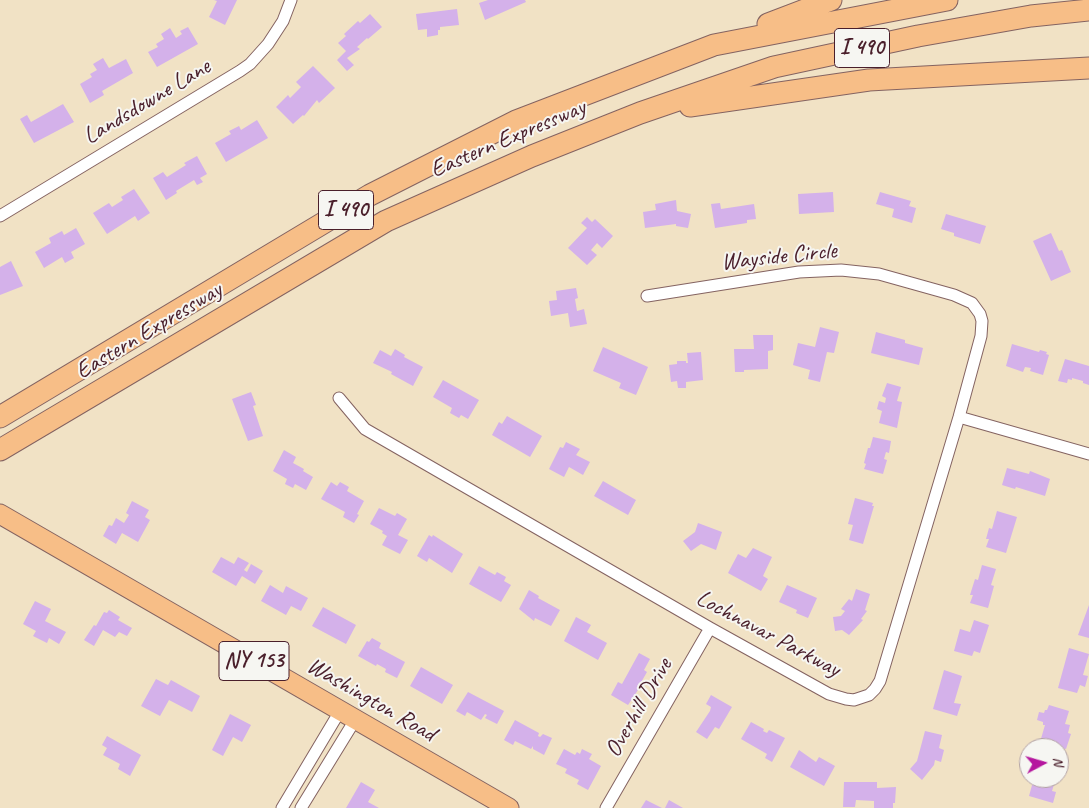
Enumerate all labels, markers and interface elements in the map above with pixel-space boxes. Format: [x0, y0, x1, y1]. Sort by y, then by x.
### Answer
road number: I 490 [834, 28, 890, 68]
street label: Landsdowne Lane [78, 53, 216, 151]
street label: Eastern Expressway [426, 93, 590, 185]
road number: I 490 [318, 190, 374, 230]
street label: Wayside Circle [720, 237, 838, 277]
street label: Eastern Expressway [71, 276, 227, 386]
street label: Lochnavar Parkway [691, 584, 845, 684]
road number: NY 153 [219, 641, 289, 680]
street label: Washington Road [302, 652, 440, 748]
street label: Overhill Drive [599, 653, 679, 763]
north arrow [1019, 738, 1069, 788]
text: N [1050, 756, 1067, 767]

